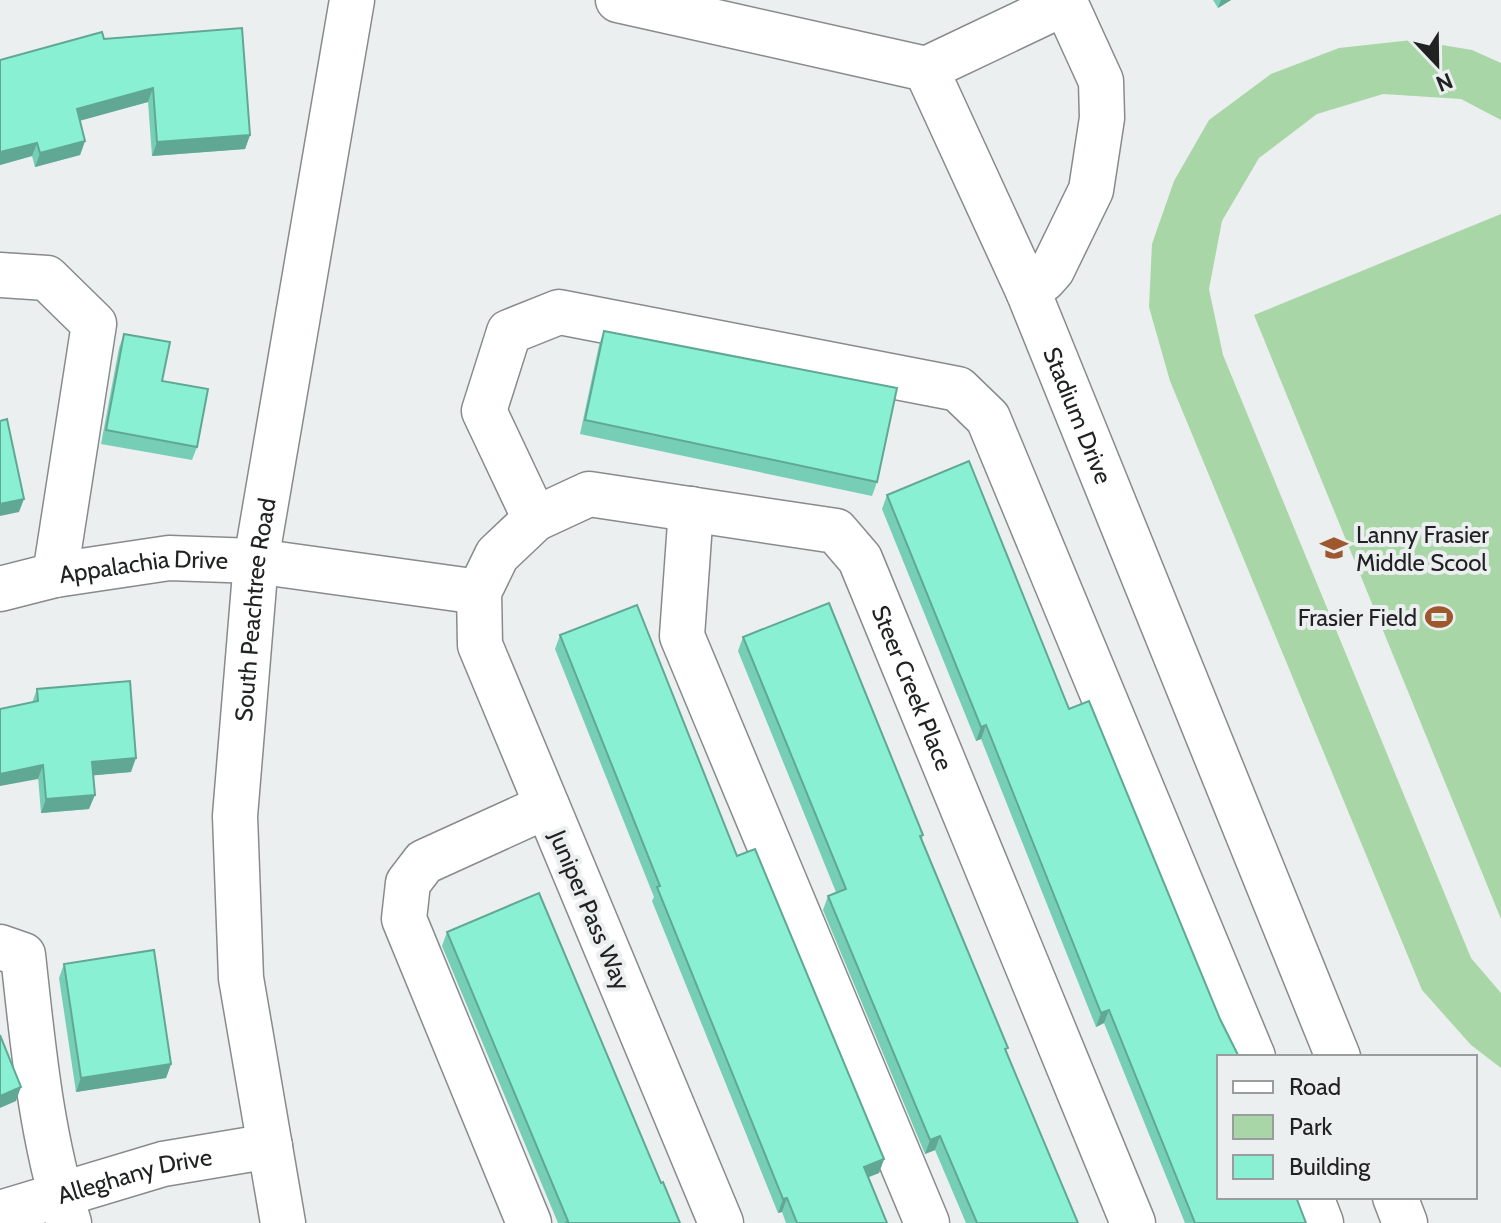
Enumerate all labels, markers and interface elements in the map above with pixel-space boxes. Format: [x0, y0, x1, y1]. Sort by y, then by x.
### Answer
north arrow [1397, 24, 1477, 104]
text: N [1432, 67, 1457, 98]
street label: Stadium Drive [1038, 343, 1119, 488]
street label: South Peachtree Road [228, 496, 281, 723]
place label: Lanny Frasier Middle Scool [1356, 520, 1489, 577]
school or university icon: Lanny Frasier Middle Scool [1319, 533, 1349, 563]
street label: Appalachia Drive [57, 544, 228, 589]
street label: Steer Creek Place [866, 601, 960, 774]
sports icon: Frasier Field [1424, 602, 1454, 632]
place label: Frasier Field [1298, 603, 1417, 632]
street label: Juniper Pass Way [543, 825, 637, 994]
legend [1217, 1055, 1477, 1199]
text: Road [1289, 1072, 1341, 1101]
text: Park [1289, 1112, 1332, 1141]
street label: Alleghany Drive [54, 1142, 214, 1209]
text: Building [1289, 1152, 1371, 1181]

